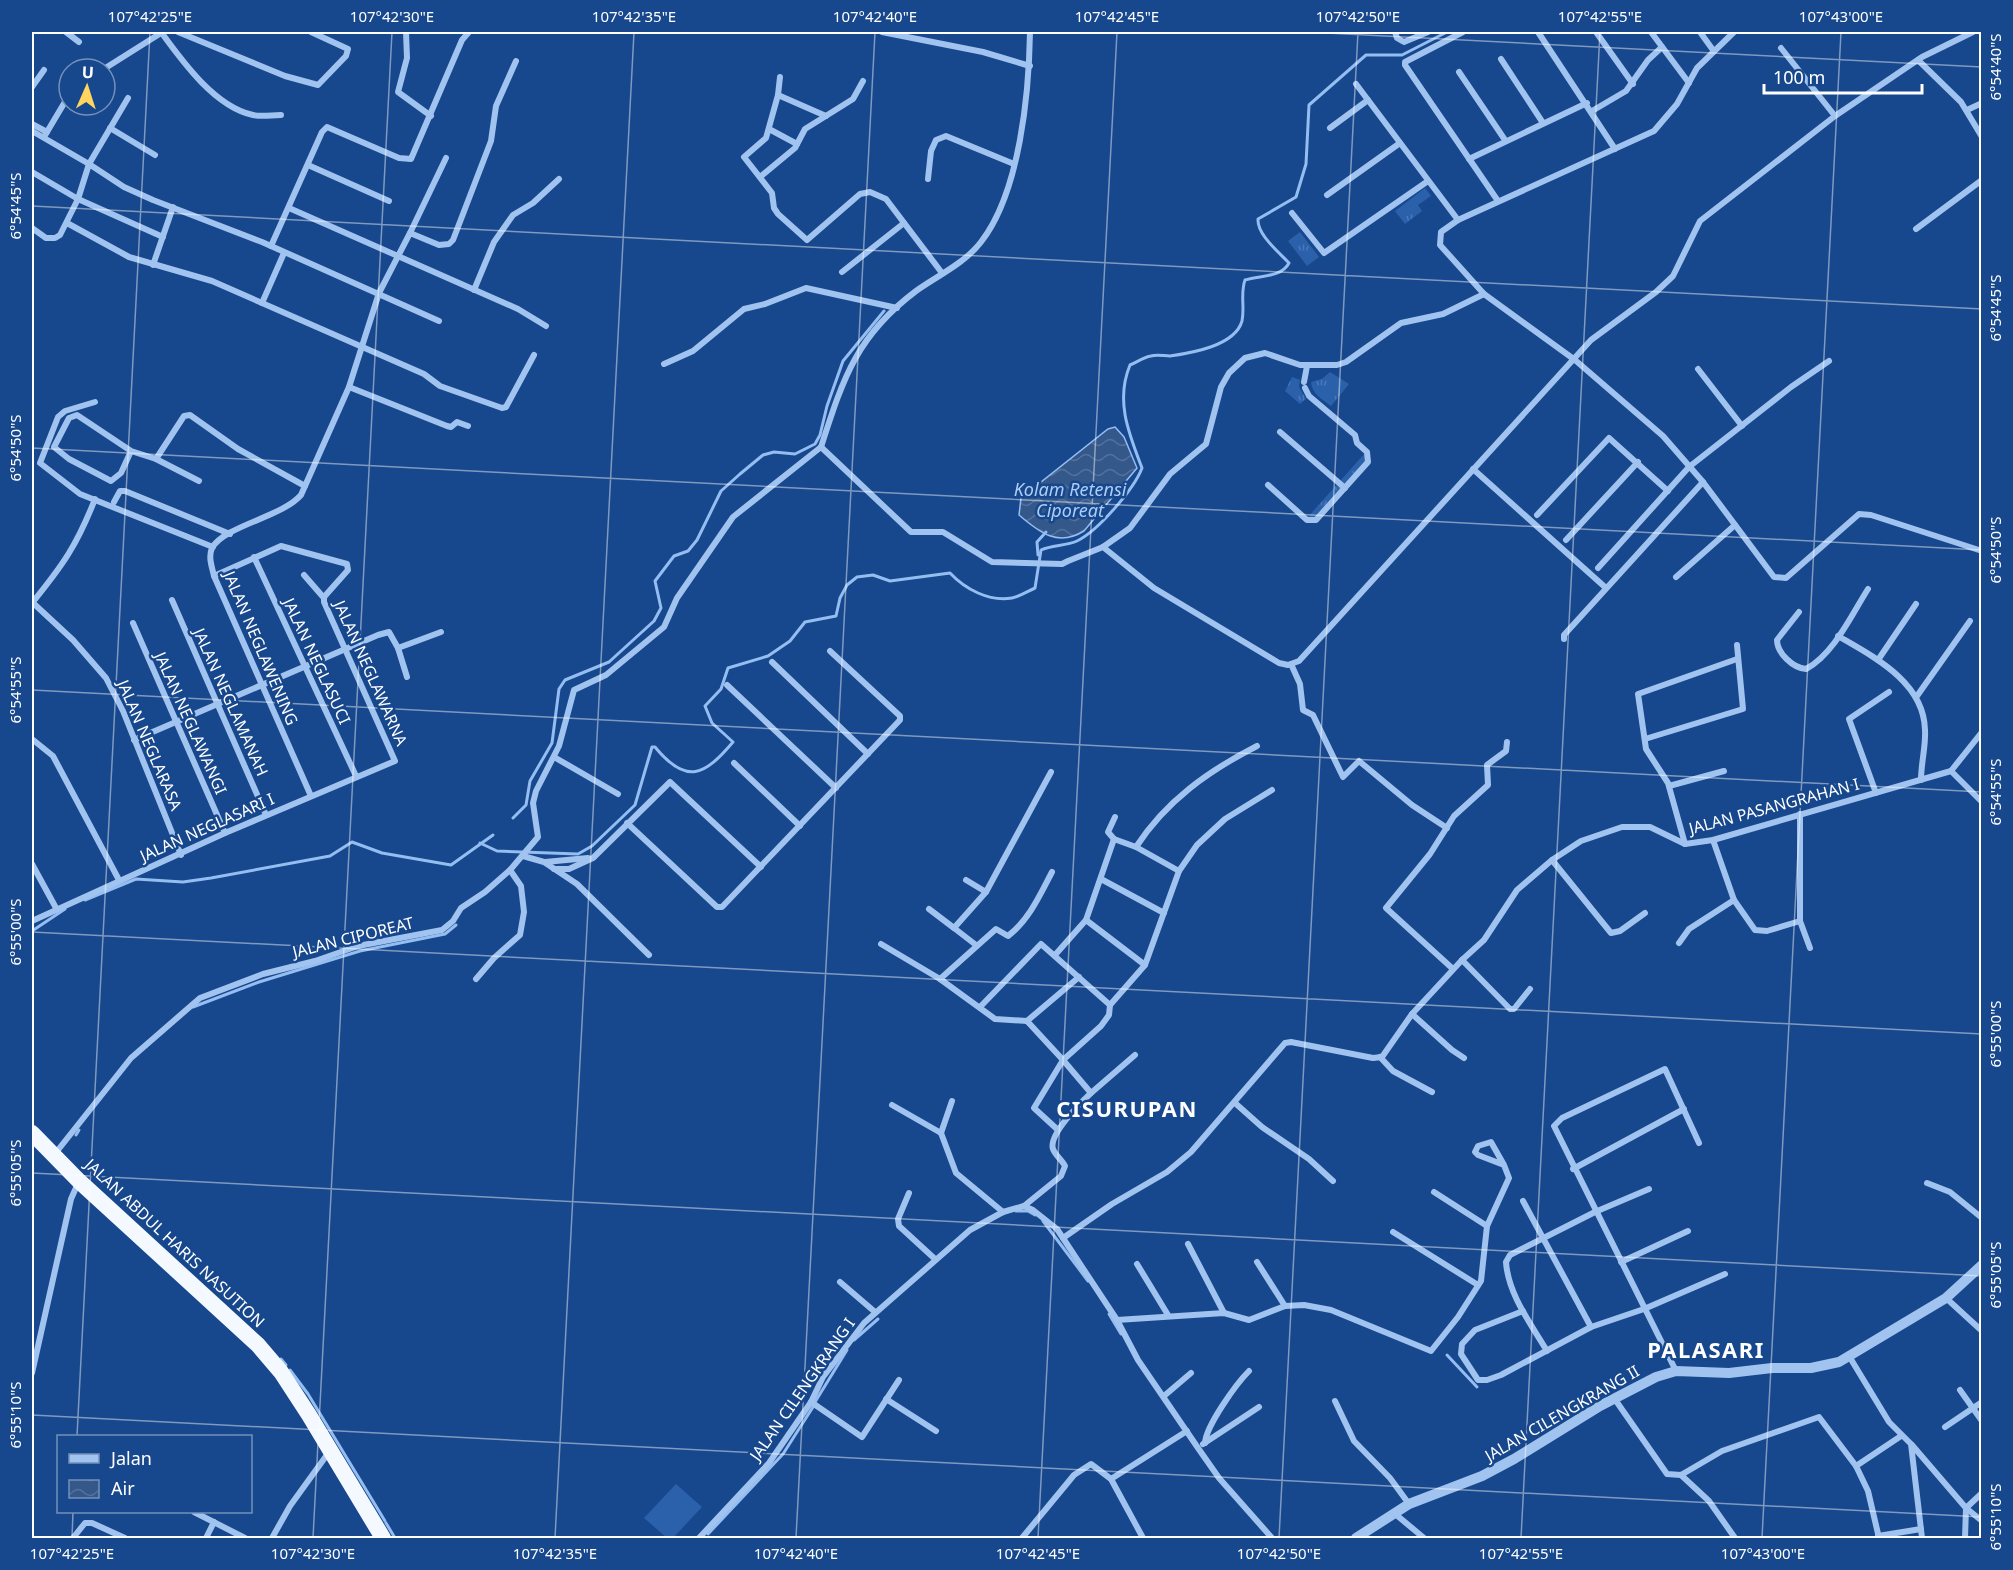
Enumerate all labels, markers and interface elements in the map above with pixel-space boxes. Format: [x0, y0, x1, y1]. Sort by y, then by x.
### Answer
text: 107°42'25"E [108, 6, 192, 26]
text: 107°42'30"E [350, 6, 434, 26]
text: 107°42'35"E [592, 6, 676, 26]
text: 107°42'40"E [833, 6, 917, 26]
text: 107°42'45"E [1075, 6, 1159, 26]
text: 107°42'50"E [1316, 6, 1400, 26]
text: 107°42'55"E [1558, 6, 1642, 26]
text: 107°43'00"E [1799, 6, 1883, 26]
text: 6°54'40"S [1985, 33, 2005, 101]
north arrow [57, 57, 117, 117]
scale bar [1764, 57, 1922, 95]
text: U [81, 61, 94, 83]
text: 100 m [1773, 65, 1825, 89]
text: 6°54'45"S [5, 172, 25, 240]
text: 6°54'45"S [1985, 274, 2005, 342]
text: 6°54'50"S [5, 414, 25, 482]
water label: Kolam Retensi Ciporeat [1014, 477, 1127, 522]
text: 6°54'50"S [1985, 516, 2005, 584]
street label: JALAN NEGLAWENING [218, 566, 303, 728]
street label: JALAN NEGLASUCI [277, 593, 356, 728]
street label: JALAN NEGLAWARNA [328, 595, 413, 750]
street label: JALAN NEGLAMANAH [188, 623, 274, 779]
street label: JALAN NEGLAWANGI [149, 646, 232, 798]
text: 6°54'55"S [5, 656, 25, 724]
street label: JALAN NEGLARASA [112, 674, 188, 814]
text: 6°54'55"S [1985, 758, 2005, 826]
street label: JALAN PASANGRAHAN I [1684, 773, 1862, 840]
street label: JALAN NEGLASARI I [135, 788, 278, 867]
text: 6°55'00"S [5, 898, 25, 966]
street label: JALAN CIPOREAT [288, 911, 416, 963]
text: 6°55'00"S [1985, 1000, 2005, 1068]
district label: CISURUPAN [1056, 1093, 1198, 1123]
text: 6°55'05"S [5, 1139, 25, 1207]
street label: JALAN ABDUL HARIS NASUTION [79, 1152, 270, 1332]
text: 6°55'05"S [1985, 1241, 2005, 1309]
street label: JALAN CILENGKRANG I [743, 1313, 860, 1466]
district label: PALASARI [1647, 1334, 1765, 1364]
street label: JALAN CILENGKRANG II [1479, 1360, 1643, 1467]
text: 6°55'10"S [5, 1381, 25, 1449]
legend [57, 1435, 252, 1513]
text: Jalan [109, 1446, 152, 1470]
text: Air [111, 1476, 135, 1500]
text: 6°55'10"S [1985, 1483, 2005, 1551]
text: 107°42'25"E [30, 1543, 114, 1563]
text: 107°42'30"E [271, 1543, 355, 1563]
text: 107°42'35"E [513, 1543, 597, 1563]
text: 107°42'40"E [754, 1543, 838, 1563]
text: 107°42'45"E [996, 1543, 1080, 1563]
text: 107°42'50"E [1237, 1543, 1321, 1563]
text: 107°42'55"E [1479, 1543, 1563, 1563]
text: 107°43'00"E [1721, 1543, 1805, 1563]

